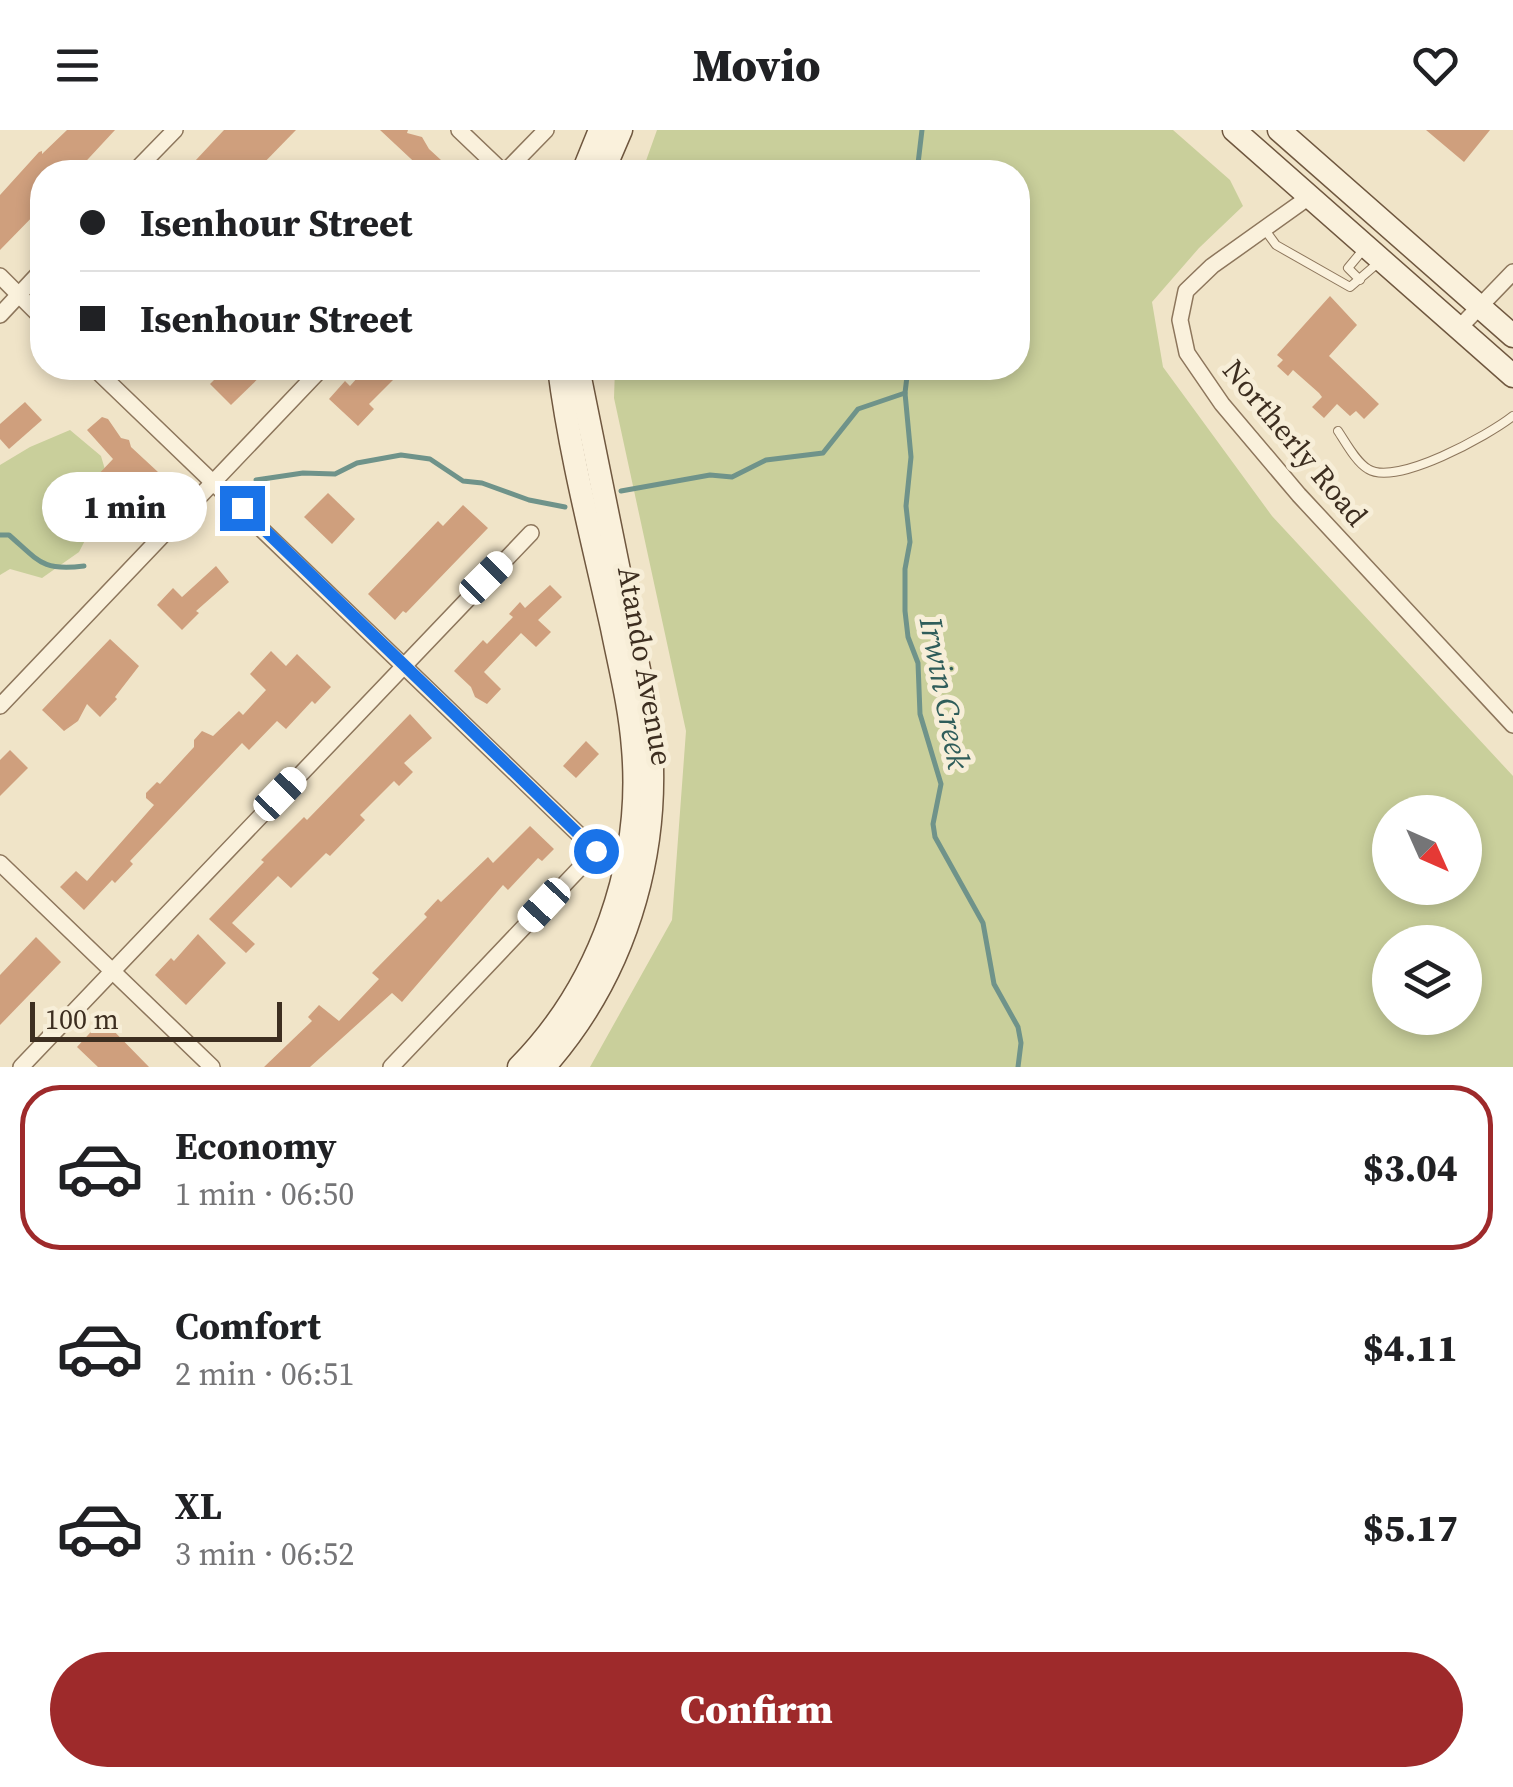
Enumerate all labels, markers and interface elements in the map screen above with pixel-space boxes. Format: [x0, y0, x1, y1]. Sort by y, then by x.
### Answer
text: Movio [692, 34, 821, 96]
icon: menu [50, 38, 105, 93]
icon: heart [1408, 38, 1463, 93]
text: Isenhour Street [140, 197, 412, 249]
text: Isenhour Street [140, 293, 412, 345]
street label: Northerly Road [1214, 351, 1377, 535]
callout: 1 min [42, 473, 207, 543]
text: 1 min [83, 485, 166, 529]
route end [220, 486, 265, 531]
car [454, 546, 518, 610]
street label: Atando Avenue [608, 563, 683, 769]
water label: Irwin Creek [909, 612, 981, 774]
car [248, 762, 312, 826]
north arrow [1372, 795, 1482, 905]
map controls [1372, 795, 1482, 1035]
route start [574, 829, 619, 874]
car [513, 873, 575, 937]
button: layers [1372, 925, 1482, 1035]
scale bar [30, 997, 282, 1041]
text: 100 m [45, 1000, 119, 1038]
text: Economy [175, 1120, 337, 1172]
icon: car [55, 1123, 145, 1213]
text: $3.04 [1363, 1142, 1458, 1194]
text: 1 min · 06:50 [175, 1172, 354, 1216]
text: Comfort [175, 1300, 321, 1352]
icon: car [55, 1303, 145, 1393]
text: $4.11 [1363, 1322, 1458, 1374]
text: 2 min · 06:51 [175, 1352, 354, 1396]
text: XL [175, 1480, 222, 1532]
icon: car [55, 1483, 145, 1573]
text: $5.17 [1363, 1502, 1458, 1554]
text: 3 min · 06:52 [175, 1532, 354, 1576]
button: Confirm [50, 1652, 1463, 1767]

